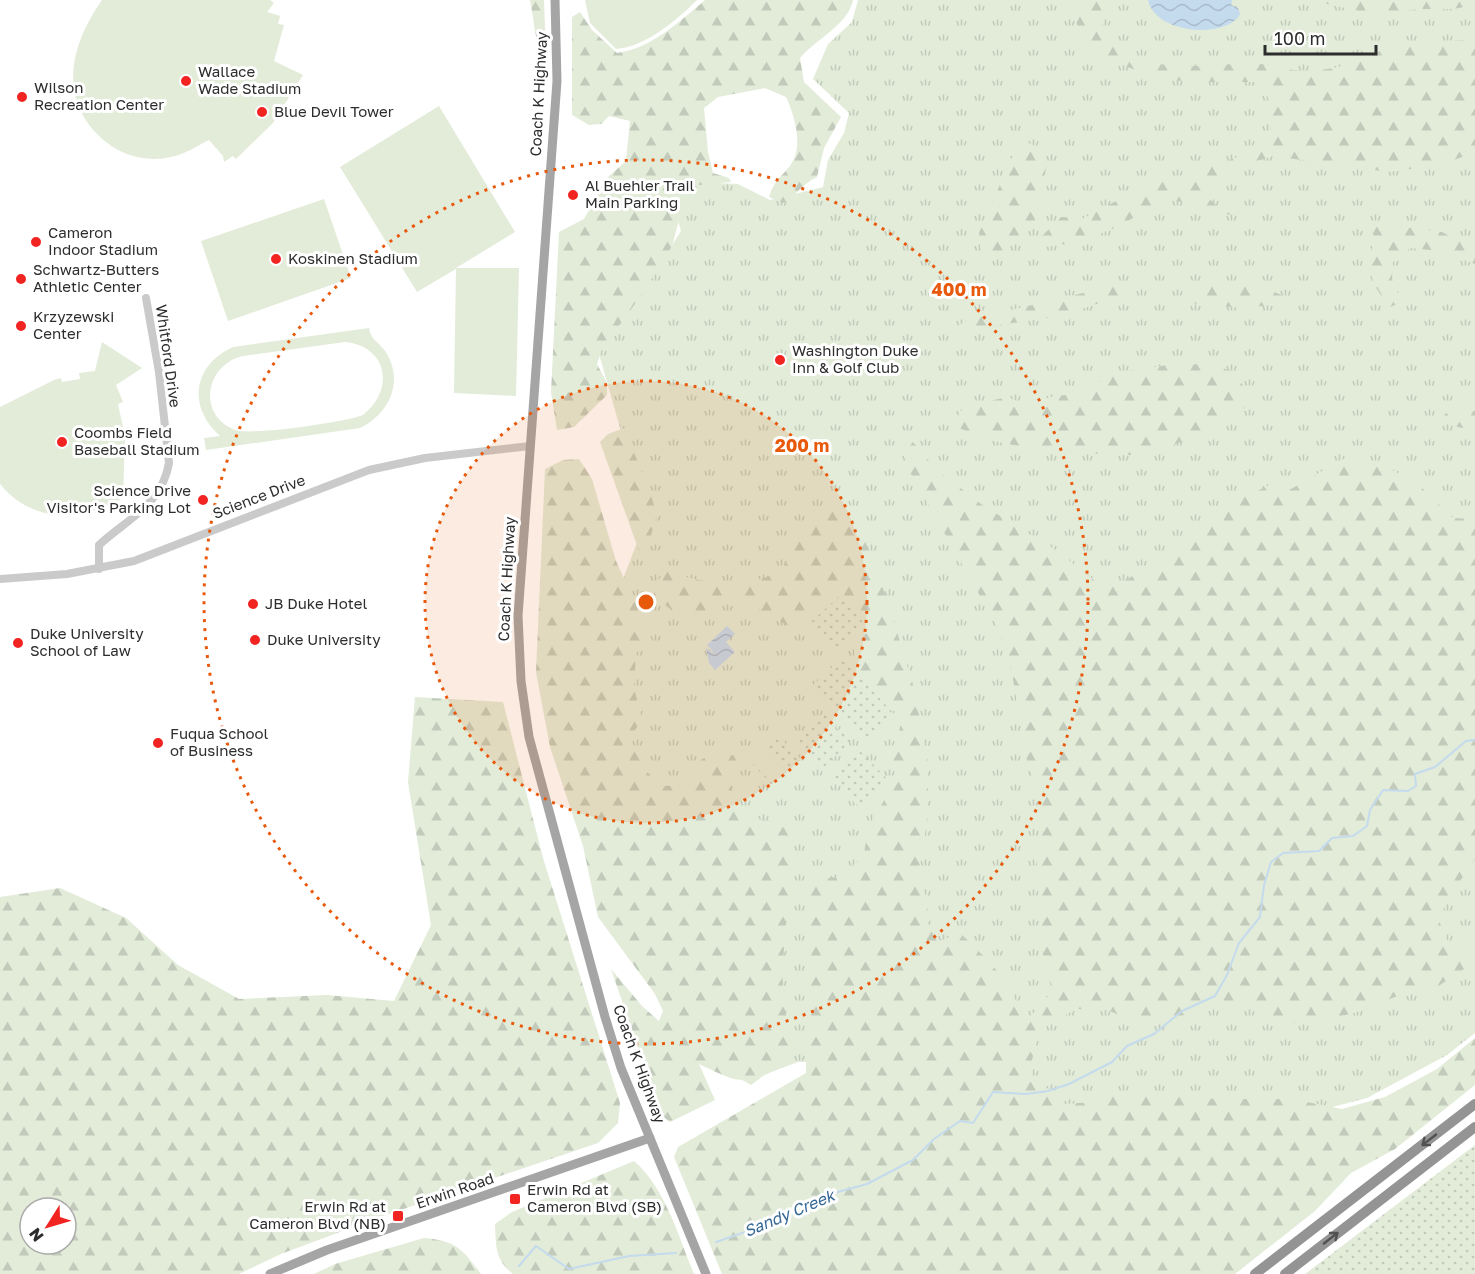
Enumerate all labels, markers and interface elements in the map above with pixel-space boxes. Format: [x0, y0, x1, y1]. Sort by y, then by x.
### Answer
scale bar [1265, 18, 1376, 56]
text: 100 m [1274, 27, 1325, 49]
street label: Coach K Highway [526, 30, 550, 157]
place label: Wallace Wade Stadium [198, 62, 301, 97]
marker: Wallace Wade Stadium [179, 74, 193, 88]
place label: Wilson Recreation Center [34, 78, 164, 113]
marker: Wilson Recreation Center [15, 90, 29, 104]
place label: Blue Devil Tower [274, 102, 394, 120]
marker: Blue Devil Tower [255, 105, 269, 119]
place label: Al Buehler Trail Main Parking [585, 176, 694, 211]
marker: Al Buehler Trail Main Parking [566, 188, 580, 202]
place label: Cameron Indoor Stadium [48, 223, 158, 258]
marker: Cameron Indoor Stadium [29, 235, 43, 249]
place label: Koskinen Stadium [288, 249, 418, 267]
marker: Koskinen Stadium [269, 252, 283, 266]
place label: Schwartz-Butters Athletic Center [33, 260, 159, 295]
marker: Schwartz-Butters Athletic Center [14, 272, 28, 286]
text: 400 m [932, 278, 986, 300]
street label: Whitford Drive [153, 303, 185, 409]
place label: Krzyzewski Center [33, 307, 114, 342]
marker: Krzyzewski Center [14, 319, 28, 333]
place label: Washington Duke Inn & Golf Club [792, 341, 919, 376]
marker: Washington Duke Inn & Golf Club [773, 353, 787, 367]
place label: Coombs Field Baseball Stadium [74, 423, 200, 458]
text: 200 m [775, 434, 829, 456]
marker: Coombs Field Baseball Stadium [55, 435, 69, 449]
street label: Science Drive [210, 470, 308, 522]
place label: Science Drive Visitor's Parking Lot [46, 481, 191, 516]
marker: Science Drive Visitor's Parking Lot [196, 493, 210, 507]
street label: Coach K Highway [494, 515, 518, 642]
centre of rings [636, 592, 656, 612]
place label: JB Duke Hotel [265, 594, 367, 612]
marker: JB Duke Hotel [246, 597, 260, 611]
place label: Duke University School of Law [30, 624, 144, 659]
place label: Duke University [267, 630, 381, 648]
marker: Duke University [248, 633, 262, 647]
marker: Duke University School of Law [11, 636, 25, 650]
place label: Fuqua School of Business [170, 724, 269, 759]
marker: Fuqua School of Business [151, 736, 165, 750]
street label: Coach K Highway [610, 1002, 670, 1126]
one-way arrow [1421, 1133, 1437, 1146]
street label: Erwin Road [413, 1168, 496, 1212]
place label: Erwin Rd at Cameron Blvd (SB) [527, 1180, 662, 1215]
water label: Sandy Creek [741, 1184, 839, 1241]
marker: Erwin Rd at Cameron Blvd (SB) [508, 1192, 522, 1206]
north arrow [18, 1196, 78, 1256]
place label: Erwin Rd at Cameron Blvd (NB) [249, 1197, 386, 1232]
marker: Erwin Rd at Cameron Blvd (NB) [391, 1209, 405, 1223]
text: N [24, 1224, 48, 1246]
one-way arrow [1323, 1232, 1339, 1245]

